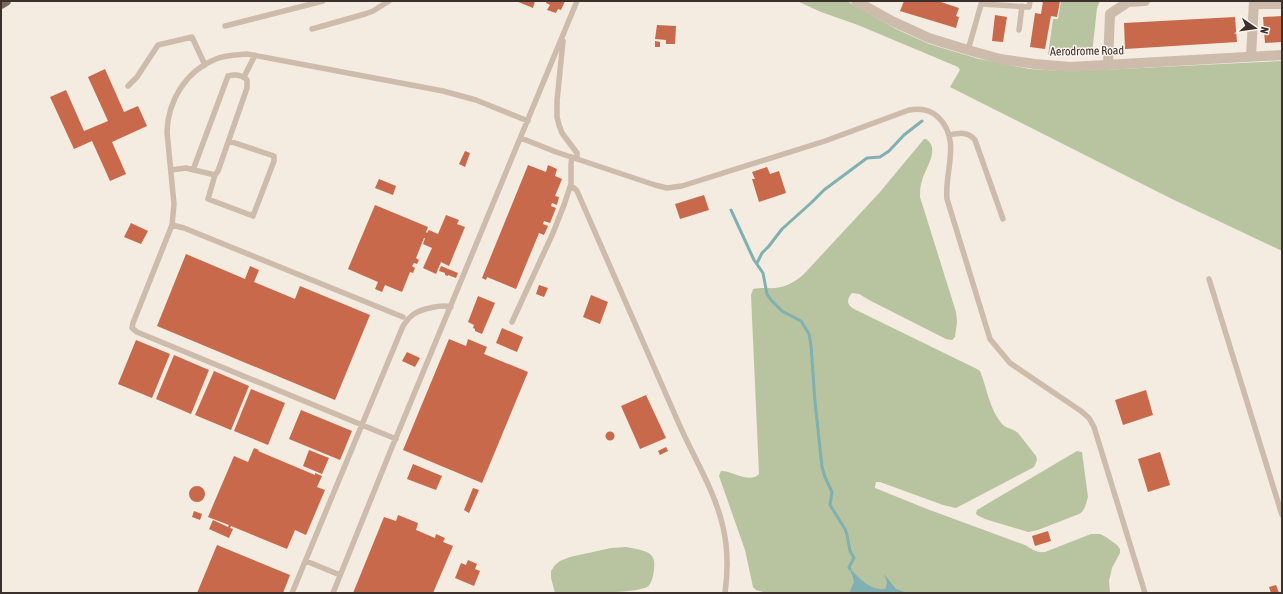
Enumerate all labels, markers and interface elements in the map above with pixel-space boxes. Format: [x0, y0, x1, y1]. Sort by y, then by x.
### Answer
north arrow [1235, 8, 1275, 48]
text: N [1258, 26, 1271, 35]
street label: Aerodrome Road [1050, 43, 1124, 59]

